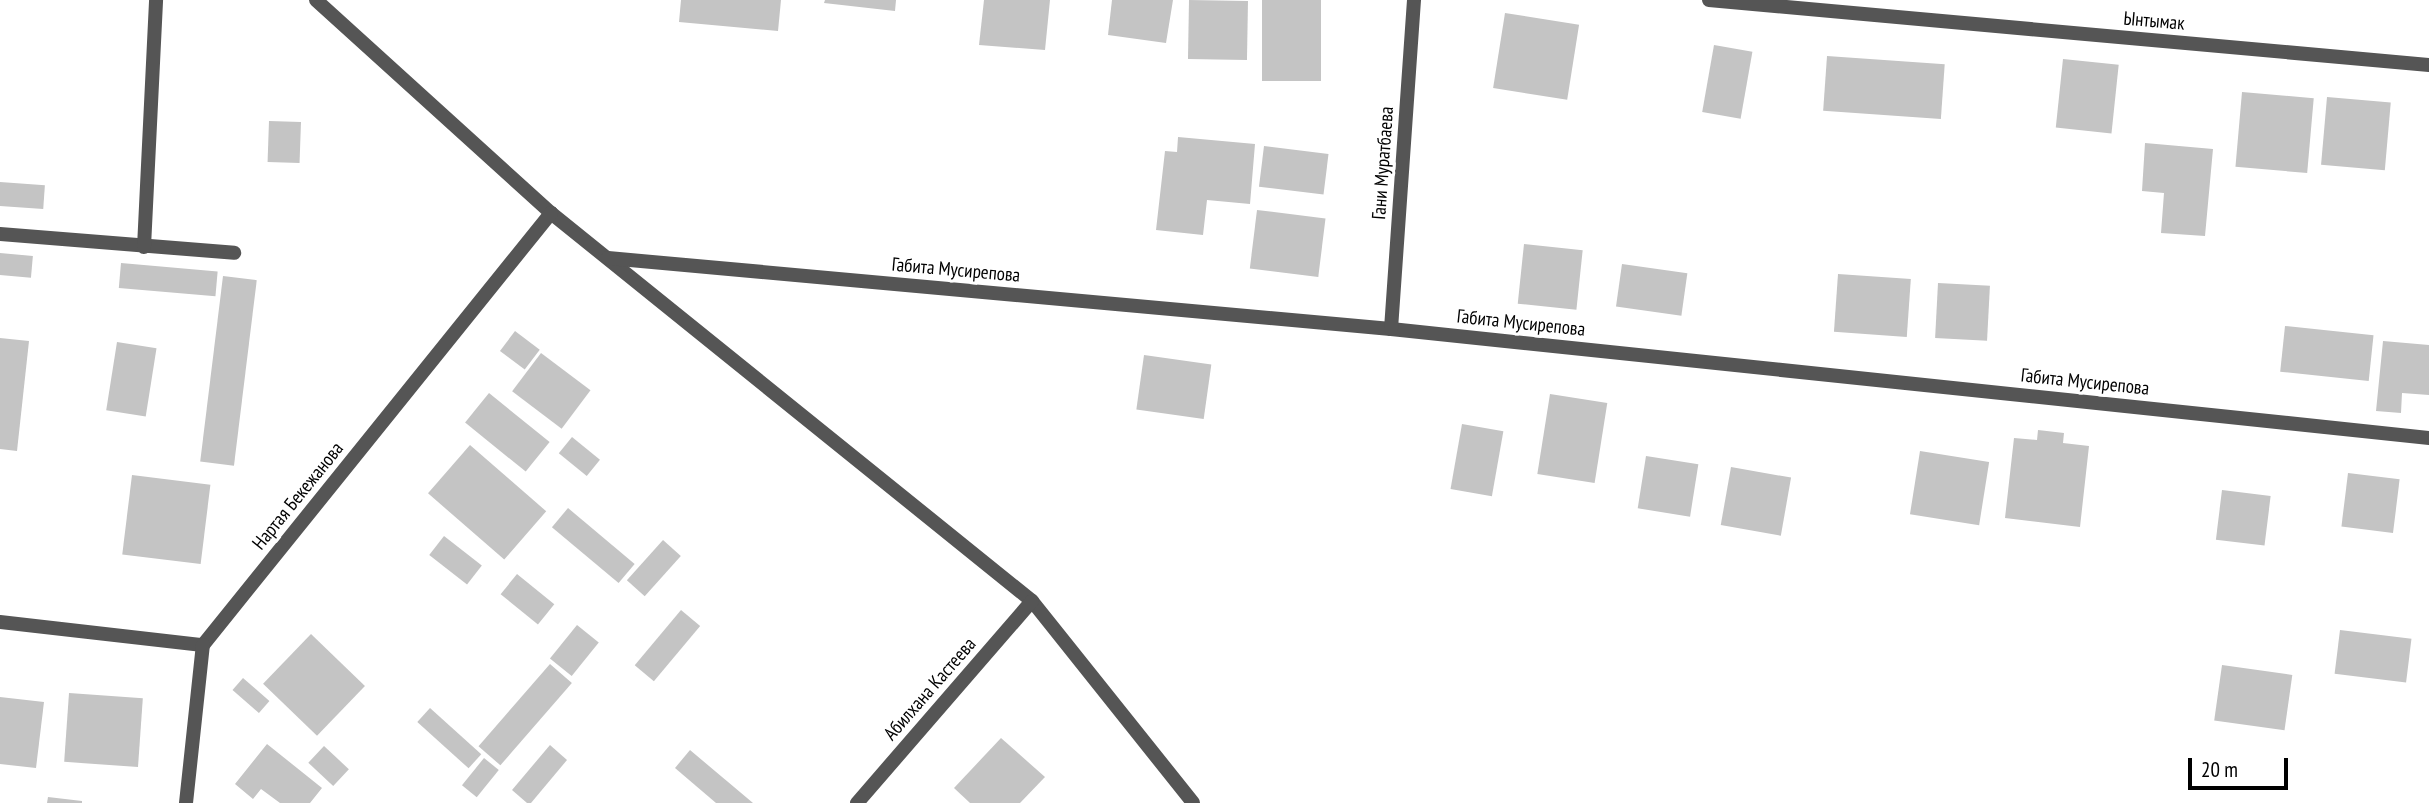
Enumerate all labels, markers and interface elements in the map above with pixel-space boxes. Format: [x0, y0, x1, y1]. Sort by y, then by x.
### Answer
street label: Ынтымак [2123, 7, 2185, 35]
street label: Гани Муратбаева [1368, 106, 1398, 220]
street label: Габита Мусирепова [891, 253, 1021, 287]
street label: Габита Мусирепова [1456, 305, 1586, 341]
street label: Габита Мусирепова [2020, 364, 2150, 400]
street label: Нартая Бекежанова [248, 438, 348, 554]
street label: Абилхана Кастеева [879, 633, 981, 745]
scale bar [2191, 744, 2291, 788]
text: 20 m [2201, 756, 2238, 783]

